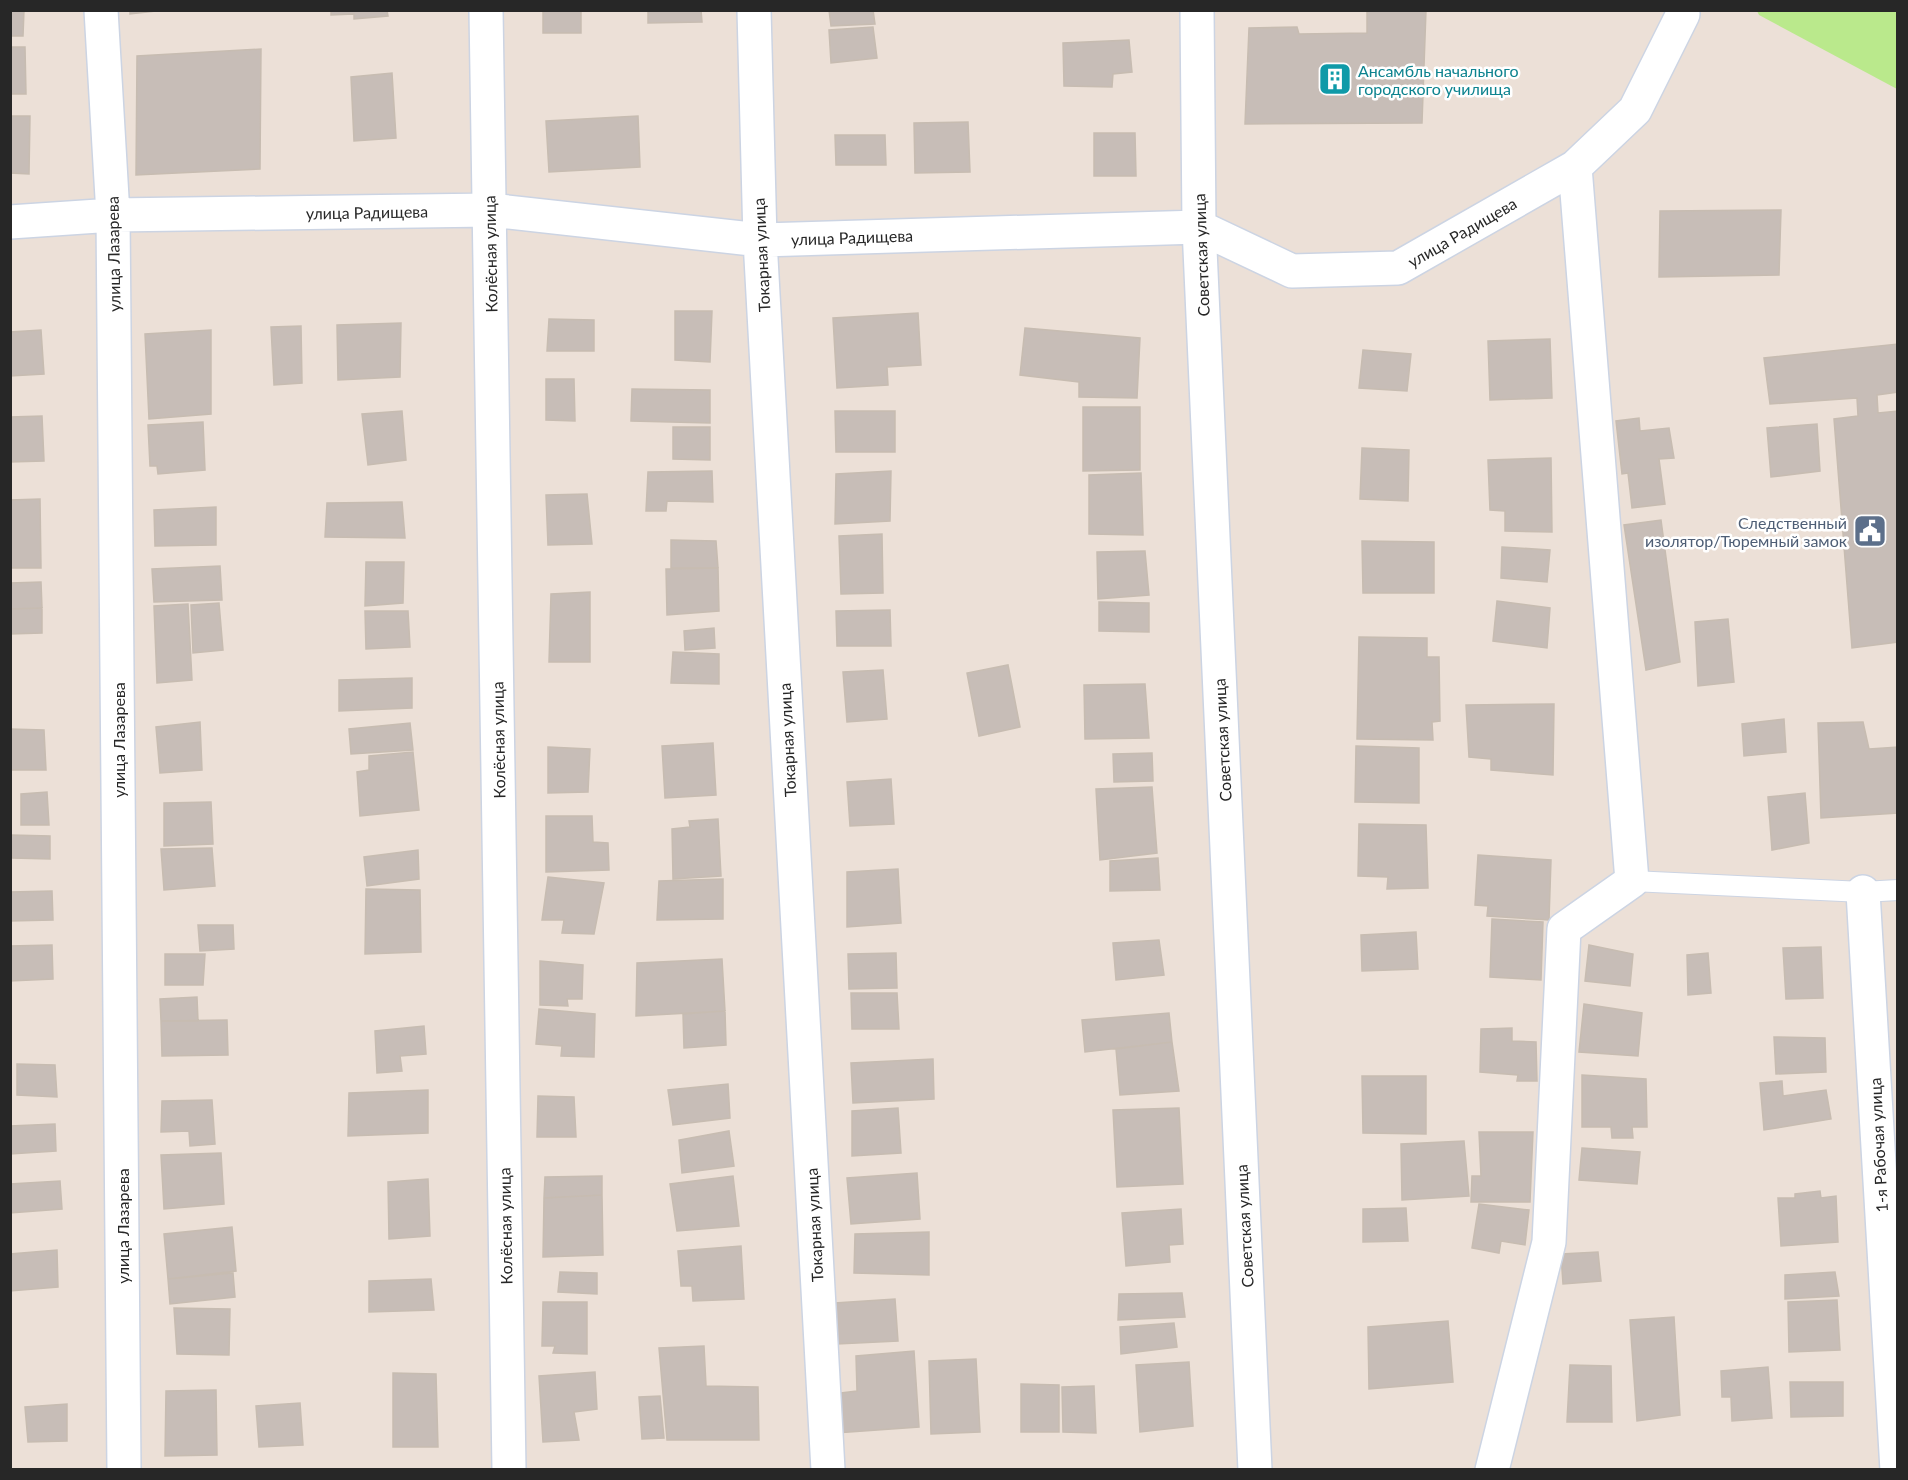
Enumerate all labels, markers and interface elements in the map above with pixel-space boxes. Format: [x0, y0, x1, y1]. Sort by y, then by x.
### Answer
building icon: Ансамбль начального городского училища [1317, 61, 1353, 97]
place label: Ансамбль начального городского училища [1358, 61, 1518, 98]
street label: Советская улица [1189, 193, 1213, 317]
street label: улица Радищева [1404, 193, 1520, 271]
street label: Колёсная улица [479, 195, 501, 313]
street label: улица Лазарева [102, 196, 124, 312]
street label: Токарная улица [749, 197, 773, 313]
street label: улица Радищева [306, 201, 428, 223]
street label: улица Радищева [791, 225, 913, 249]
place label: Следственный изолятор/Тюремный замок [1645, 513, 1848, 550]
public building icon: Следственный изолятор/Тюремный замок [1852, 513, 1888, 549]
street label: Советская улица [1209, 678, 1235, 802]
street label: Колёсная улица [487, 681, 509, 799]
street label: улица Лазарева [109, 682, 128, 798]
street label: Токарная улица [775, 682, 799, 798]
street label: 1-я Рабочая улица [1865, 1077, 1891, 1213]
street label: Советская улица [1231, 1164, 1257, 1288]
street label: Колёсная улица [494, 1167, 516, 1285]
street label: Токарная улица [802, 1167, 826, 1283]
street label: улица Лазарева [113, 1168, 132, 1284]

